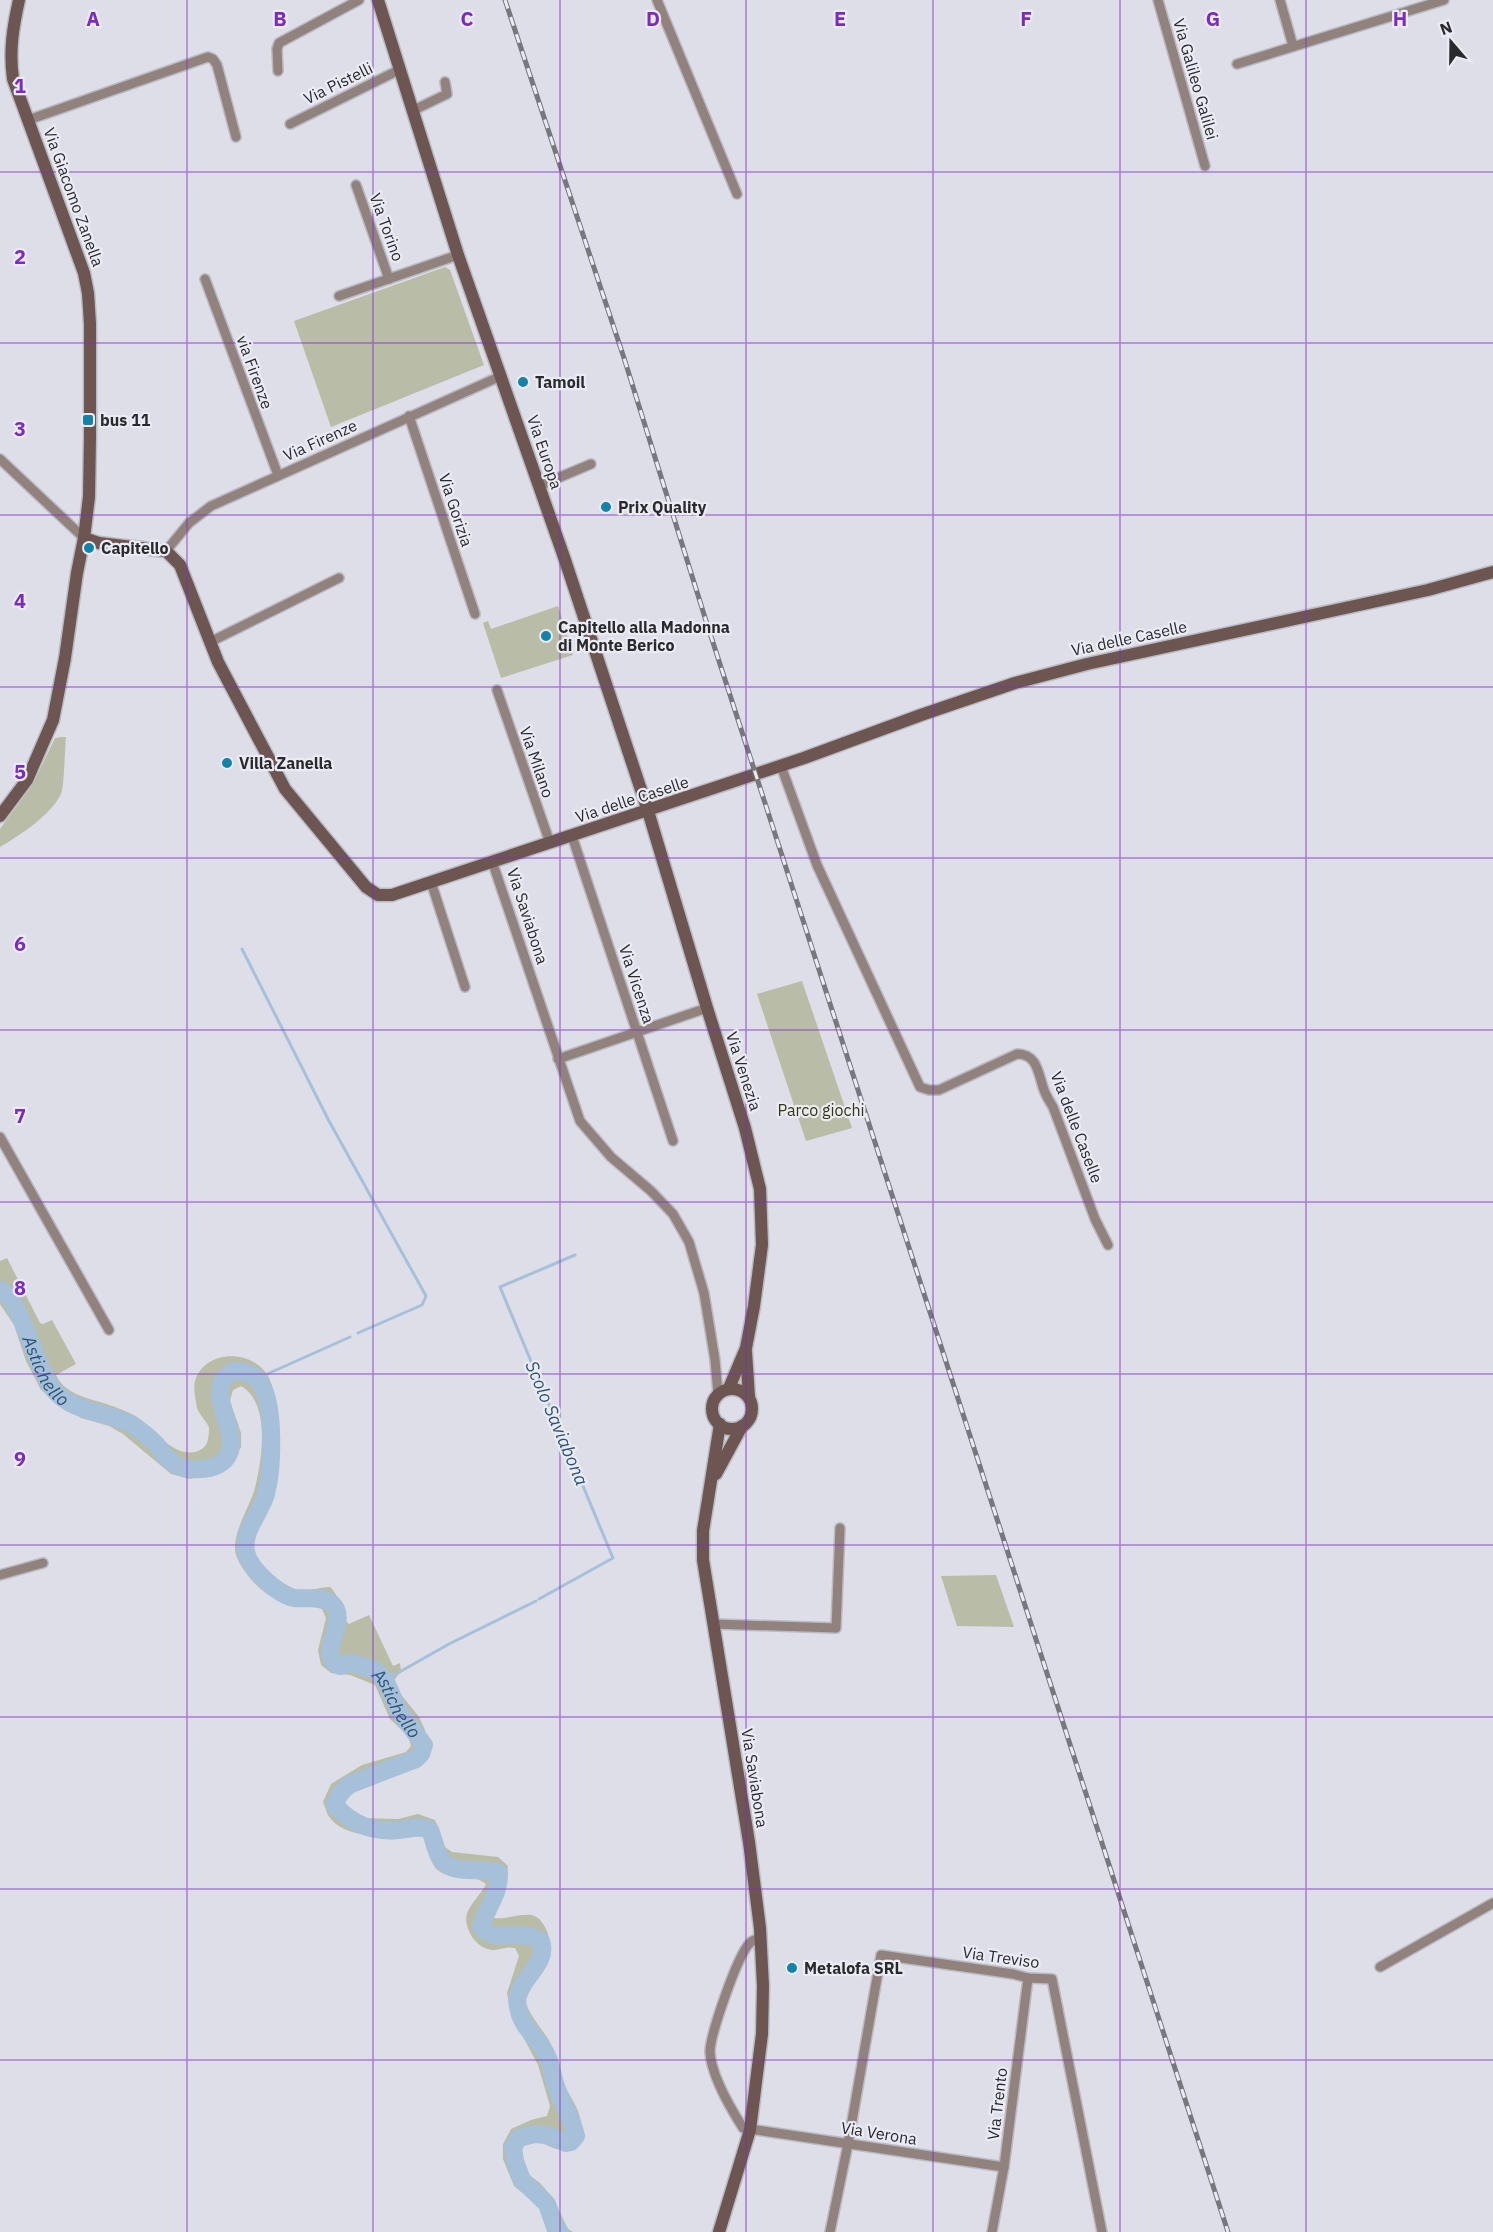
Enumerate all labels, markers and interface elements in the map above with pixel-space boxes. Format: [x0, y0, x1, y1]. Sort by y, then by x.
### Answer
text: A [86, 5, 100, 32]
text: B [273, 5, 287, 32]
text: C [460, 5, 474, 32]
text: D [646, 5, 660, 32]
text: E [834, 5, 846, 32]
text: F [1020, 5, 1032, 32]
text: H [1393, 5, 1407, 32]
north arrow [1421, 12, 1481, 72]
street label: Via Galileo Galilei [1170, 16, 1222, 142]
text: N [1437, 17, 1455, 39]
street label: Via Pistelli [300, 58, 376, 108]
text: 1 [14, 72, 26, 99]
street label: Via Giacomo Zanella [40, 125, 109, 270]
street label: Via Torino [365, 190, 409, 264]
text: 2 [14, 243, 26, 270]
street label: via Firenze [232, 332, 278, 412]
place label: Tamoil [535, 372, 585, 392]
marker: Tamoil [516, 375, 530, 389]
place label: bus 11 [100, 410, 151, 430]
street label: Via Europa [523, 412, 567, 492]
marker: bus 11 [81, 413, 95, 427]
text: 3 [14, 415, 26, 442]
street label: Via Firenze [280, 415, 360, 465]
street label: Via Gorizia [435, 471, 477, 550]
place label: Prix Quality [618, 497, 707, 517]
marker: Prix Quality [599, 500, 613, 514]
place label: Capitello [101, 538, 168, 558]
marker: Capitello [82, 541, 96, 555]
text: 4 [14, 587, 26, 614]
street label: Via delle Caselle [1069, 616, 1189, 660]
place label: Capitello alla Madonna di Monte Berico [558, 617, 730, 655]
marker: Capitello alla Madonna di Monte Berico [539, 629, 553, 643]
street label: Via Milano [515, 724, 559, 800]
place label: Villa Zanella [239, 753, 332, 773]
marker: Villa Zanella [220, 756, 234, 770]
text: 5 [14, 758, 26, 785]
street label: Via delle Caselle [573, 771, 691, 827]
street label: Via Saviabona [503, 865, 553, 967]
text: 6 [14, 930, 26, 957]
street label: Via Vicenza [615, 942, 659, 1026]
street label: Via Venezia [722, 1029, 766, 1113]
street label: Via delle Caselle [1047, 1068, 1108, 1186]
park label: Parco giochi [777, 1100, 865, 1120]
text: 7 [14, 1102, 26, 1129]
text: 8 [14, 1274, 26, 1301]
water label: Astichello [17, 1331, 74, 1411]
water label: Scolo Saviabona [520, 1357, 594, 1489]
text: 9 [14, 1445, 26, 1472]
water label: Astichello [367, 1662, 426, 1743]
street label: Via Saviabona [737, 1727, 773, 1829]
street label: Via Treviso [961, 1942, 1041, 1972]
place label: Metalofa SRL [804, 1958, 903, 1978]
marker: Metalofa SRL [785, 1961, 799, 1975]
street label: Via Trento [983, 2067, 1011, 2141]
street label: Via Verona [840, 2117, 919, 2149]

